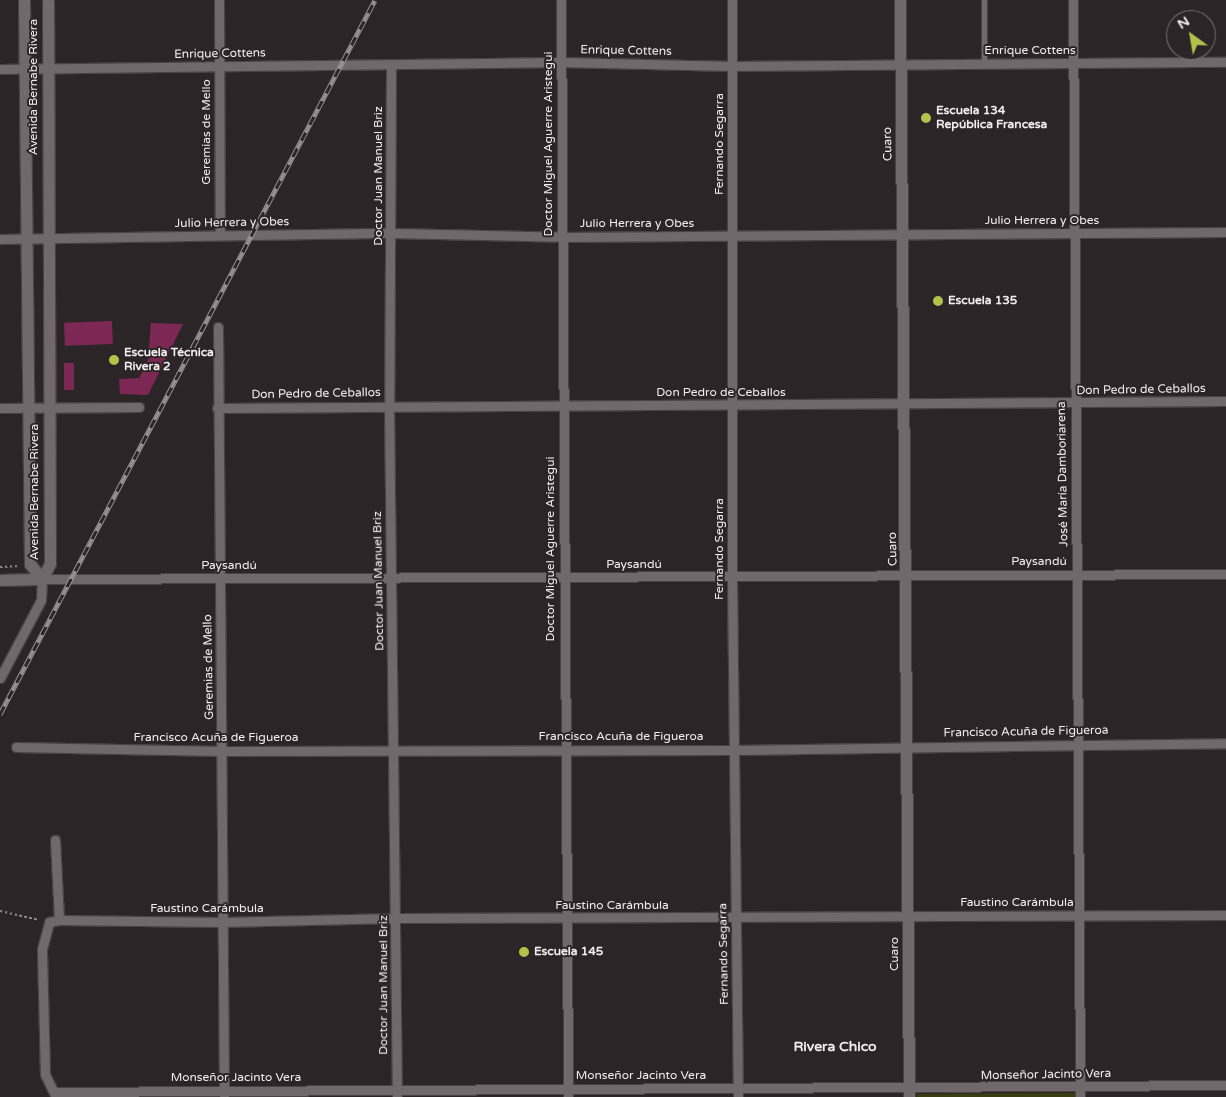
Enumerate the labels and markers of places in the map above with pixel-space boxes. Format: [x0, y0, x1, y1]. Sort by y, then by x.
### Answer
place label: Escuela 134 República Francesa [936, 104, 1047, 132]
marker: Escuela 134 República Francesa [920, 112, 932, 124]
place label: Escuela 135 [948, 294, 1017, 308]
marker: Escuela 135 [932, 295, 944, 307]
place label: Escuela Técnica Rivera 2 [124, 346, 214, 374]
marker: Escuela Técnica Rivera 2 [108, 354, 120, 366]
place label: Escuela 145 [534, 945, 603, 959]
marker: Escuela 145 [518, 946, 530, 958]

